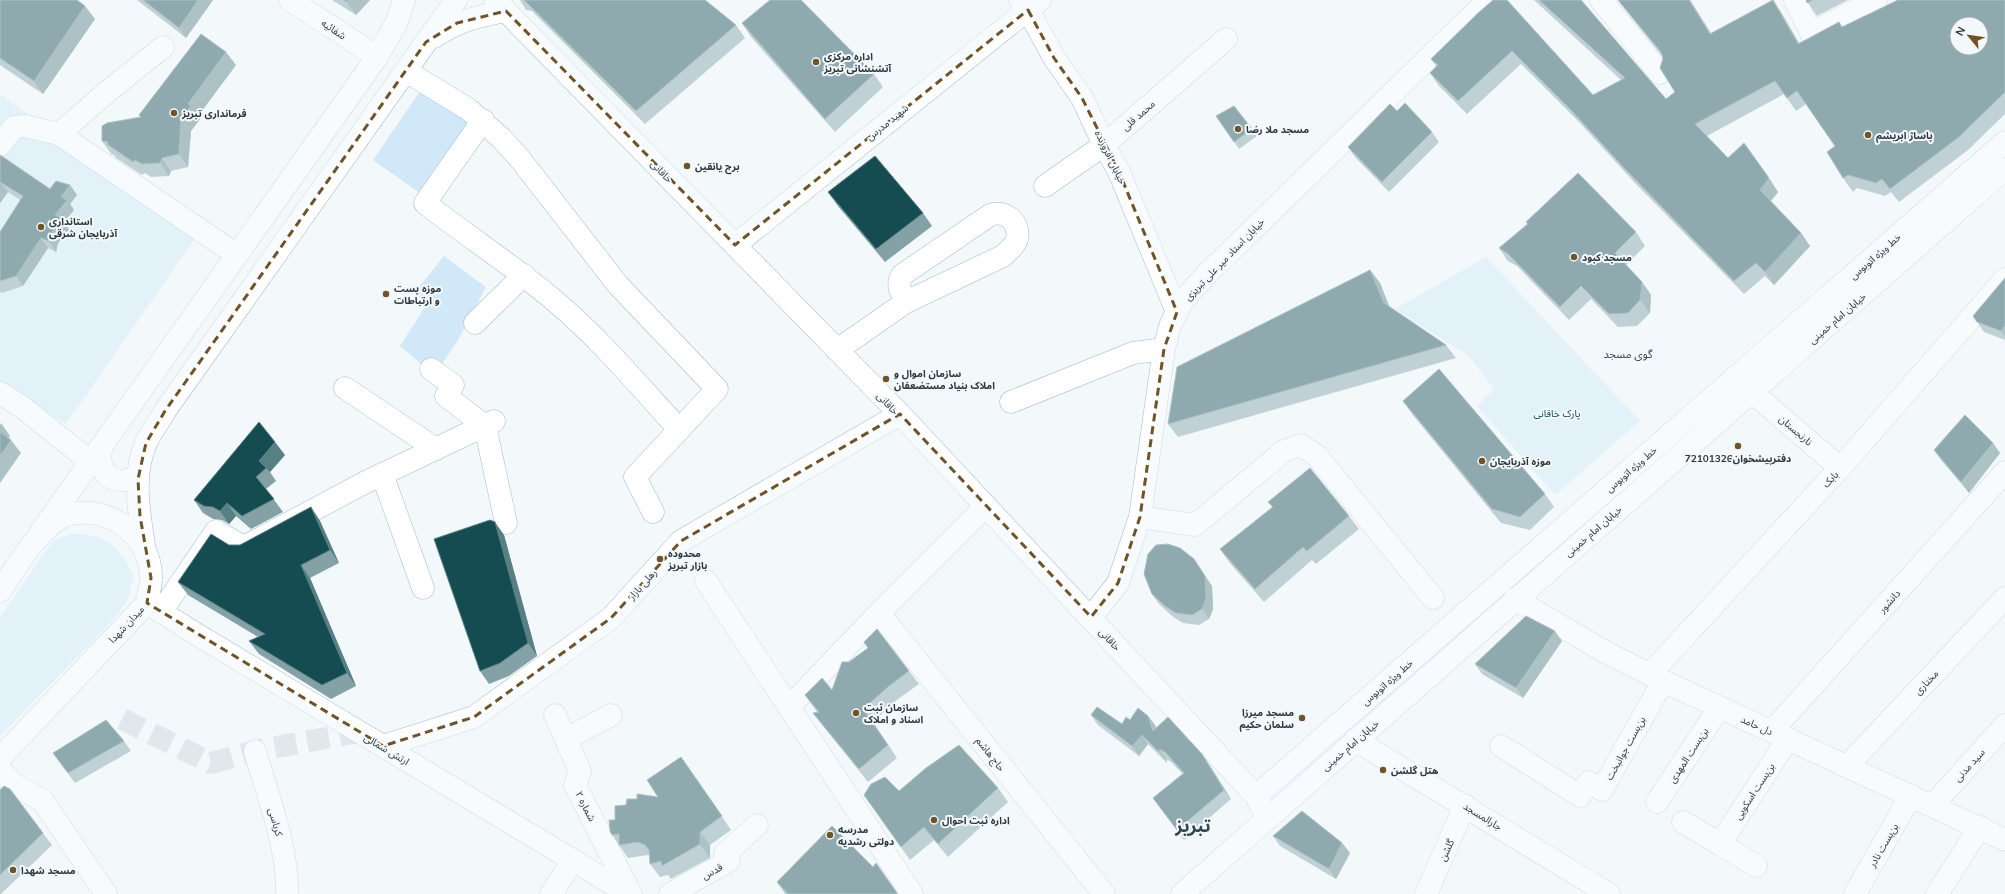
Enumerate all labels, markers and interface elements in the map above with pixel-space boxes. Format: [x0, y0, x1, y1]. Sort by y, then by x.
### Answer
street label: شفائیه [319, 16, 349, 42]
north arrow [1949, 16, 1989, 56]
text: N [1952, 24, 1968, 38]
place label: اداره مرکزی آتشنشانی تبریز [823, 50, 892, 75]
marker: اداره مرکزی آتشنشانی تبریز [811, 57, 821, 67]
street label: محمد قلی [1119, 97, 1158, 133]
street label: شهید مدرس [864, 101, 911, 143]
place label: فرمانداری تبریز [181, 107, 247, 120]
marker: فرمانداری تبریز [169, 108, 179, 118]
place label: مسجد ملا رضا [1246, 123, 1309, 136]
marker: مسجد ملا رضا [1233, 124, 1243, 134]
street label: خیابان افروزنده [1092, 128, 1129, 186]
place label: پاساژ ابریشم [1876, 129, 1933, 143]
marker: پاساژ ابریشم [1863, 130, 1873, 140]
street label: خاقانی [648, 157, 676, 185]
place label: برج یانقین [695, 160, 740, 175]
marker: برج یانقین [682, 161, 692, 171]
place label: استانداری آذربایجان شرقی [49, 215, 118, 240]
street label: خیابان استاد میر علی تبریزی [1181, 215, 1267, 303]
marker: استانداری آذربایجان شرقی [36, 222, 46, 232]
street label: خط ویژه اتوبوس [1847, 230, 1904, 282]
place label: مسجد کبود [1582, 251, 1632, 264]
marker: مسجد کبود [1569, 252, 1579, 262]
place label: موزه پست و ارتباطات [394, 282, 442, 307]
marker: موزه پست و ارتباطات [381, 289, 391, 299]
street label: خیابان امام خمینی [1806, 290, 1870, 348]
district label: گوی مسجد [1604, 347, 1653, 361]
place label: سازمان اموال و املاک بنیاد مستضعفان [894, 367, 995, 392]
marker: سازمان اموال و املاک بنیاد مستضعفان [881, 374, 891, 384]
street label: خاقانی [874, 389, 902, 417]
park label: پارک خاقانی [1534, 407, 1580, 420]
street label: نارنجستان [1776, 412, 1815, 449]
marker: دفترپیشخوان72101326 [1733, 441, 1743, 451]
street label: خط ویژه اتوبوس [1603, 443, 1660, 495]
place label: دفترپیشخوان72101326 [1685, 452, 1791, 466]
place label: موزه آذربایجان [1490, 455, 1551, 468]
marker: موزه آذربایجان [1477, 456, 1487, 466]
street label: بابک [1819, 468, 1841, 490]
street label: خیابان امام خمینی [1562, 503, 1626, 561]
place label: محدوده بازار تبریز [667, 547, 707, 572]
marker: محدوده بازار تبریز [655, 554, 665, 564]
street label: رهلی بازار [624, 566, 660, 603]
street label: دانشور [1875, 587, 1903, 616]
street label: میدان شهدا [106, 603, 147, 646]
street label: خاقانی [1096, 625, 1123, 653]
street label: خط ویژه اتوبوس [1359, 656, 1416, 708]
street label: مختاری [1912, 667, 1941, 698]
place label: سازمان ثبت اسناد و املاک [864, 701, 924, 726]
place label: مسجد میرزا سلمان حکیم [1239, 706, 1294, 732]
marker: سازمان ثبت اسناد و املاک [851, 708, 861, 718]
marker: مسجد میرزا سلمان حکیم [1297, 713, 1307, 723]
street label: دل حامد [1739, 713, 1775, 738]
street label: بن‌بست جوانبخت [1603, 714, 1649, 783]
street label: خیابان امام خمینی [1319, 717, 1383, 775]
street label: بن‌بست المهدی [1666, 725, 1711, 785]
street label: ارتش شمالی [362, 731, 412, 768]
street label: حاج هاشم [972, 735, 1008, 775]
street label: سید مدنی [1951, 746, 1988, 785]
street label: بن‌بست اسکویی [1731, 760, 1778, 822]
place label: هتل گلشن [1391, 764, 1439, 777]
marker: هتل گلشن [1378, 765, 1388, 775]
street label: شماره ۲ [572, 789, 599, 824]
street label: جارالمسجد [1461, 799, 1505, 833]
street label: کرباسی [265, 807, 286, 839]
place label: اداره ثبت احوال [942, 814, 1010, 827]
district label: تبریز [1174, 814, 1211, 837]
marker: اداره ثبت احوال [929, 815, 939, 825]
street label: بن‌بست نادر [1865, 821, 1901, 870]
place label: مدرسه دولتی رشدیه [838, 823, 894, 848]
marker: مدرسه دولتی رشدیه [825, 830, 835, 840]
street label: گلشن [1436, 836, 1457, 863]
street label: قدس [700, 860, 725, 882]
place label: مسجد شهدا [21, 864, 76, 877]
marker: مسجد شهدا [8, 865, 18, 875]

